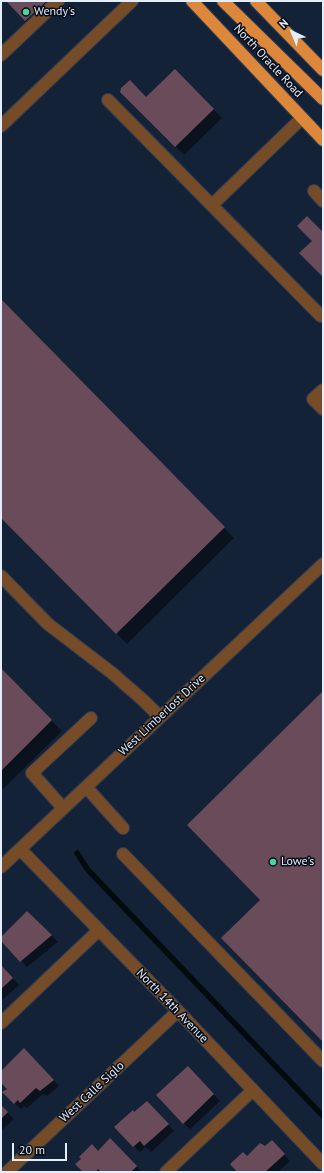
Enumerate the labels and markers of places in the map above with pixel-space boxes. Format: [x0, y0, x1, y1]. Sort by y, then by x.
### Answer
place label: Wendy's [34, 5, 75, 19]
marker: Wendy's [21, 7, 31, 17]
place label: Lowe's [281, 855, 314, 869]
marker: Lowe's [268, 857, 278, 867]

